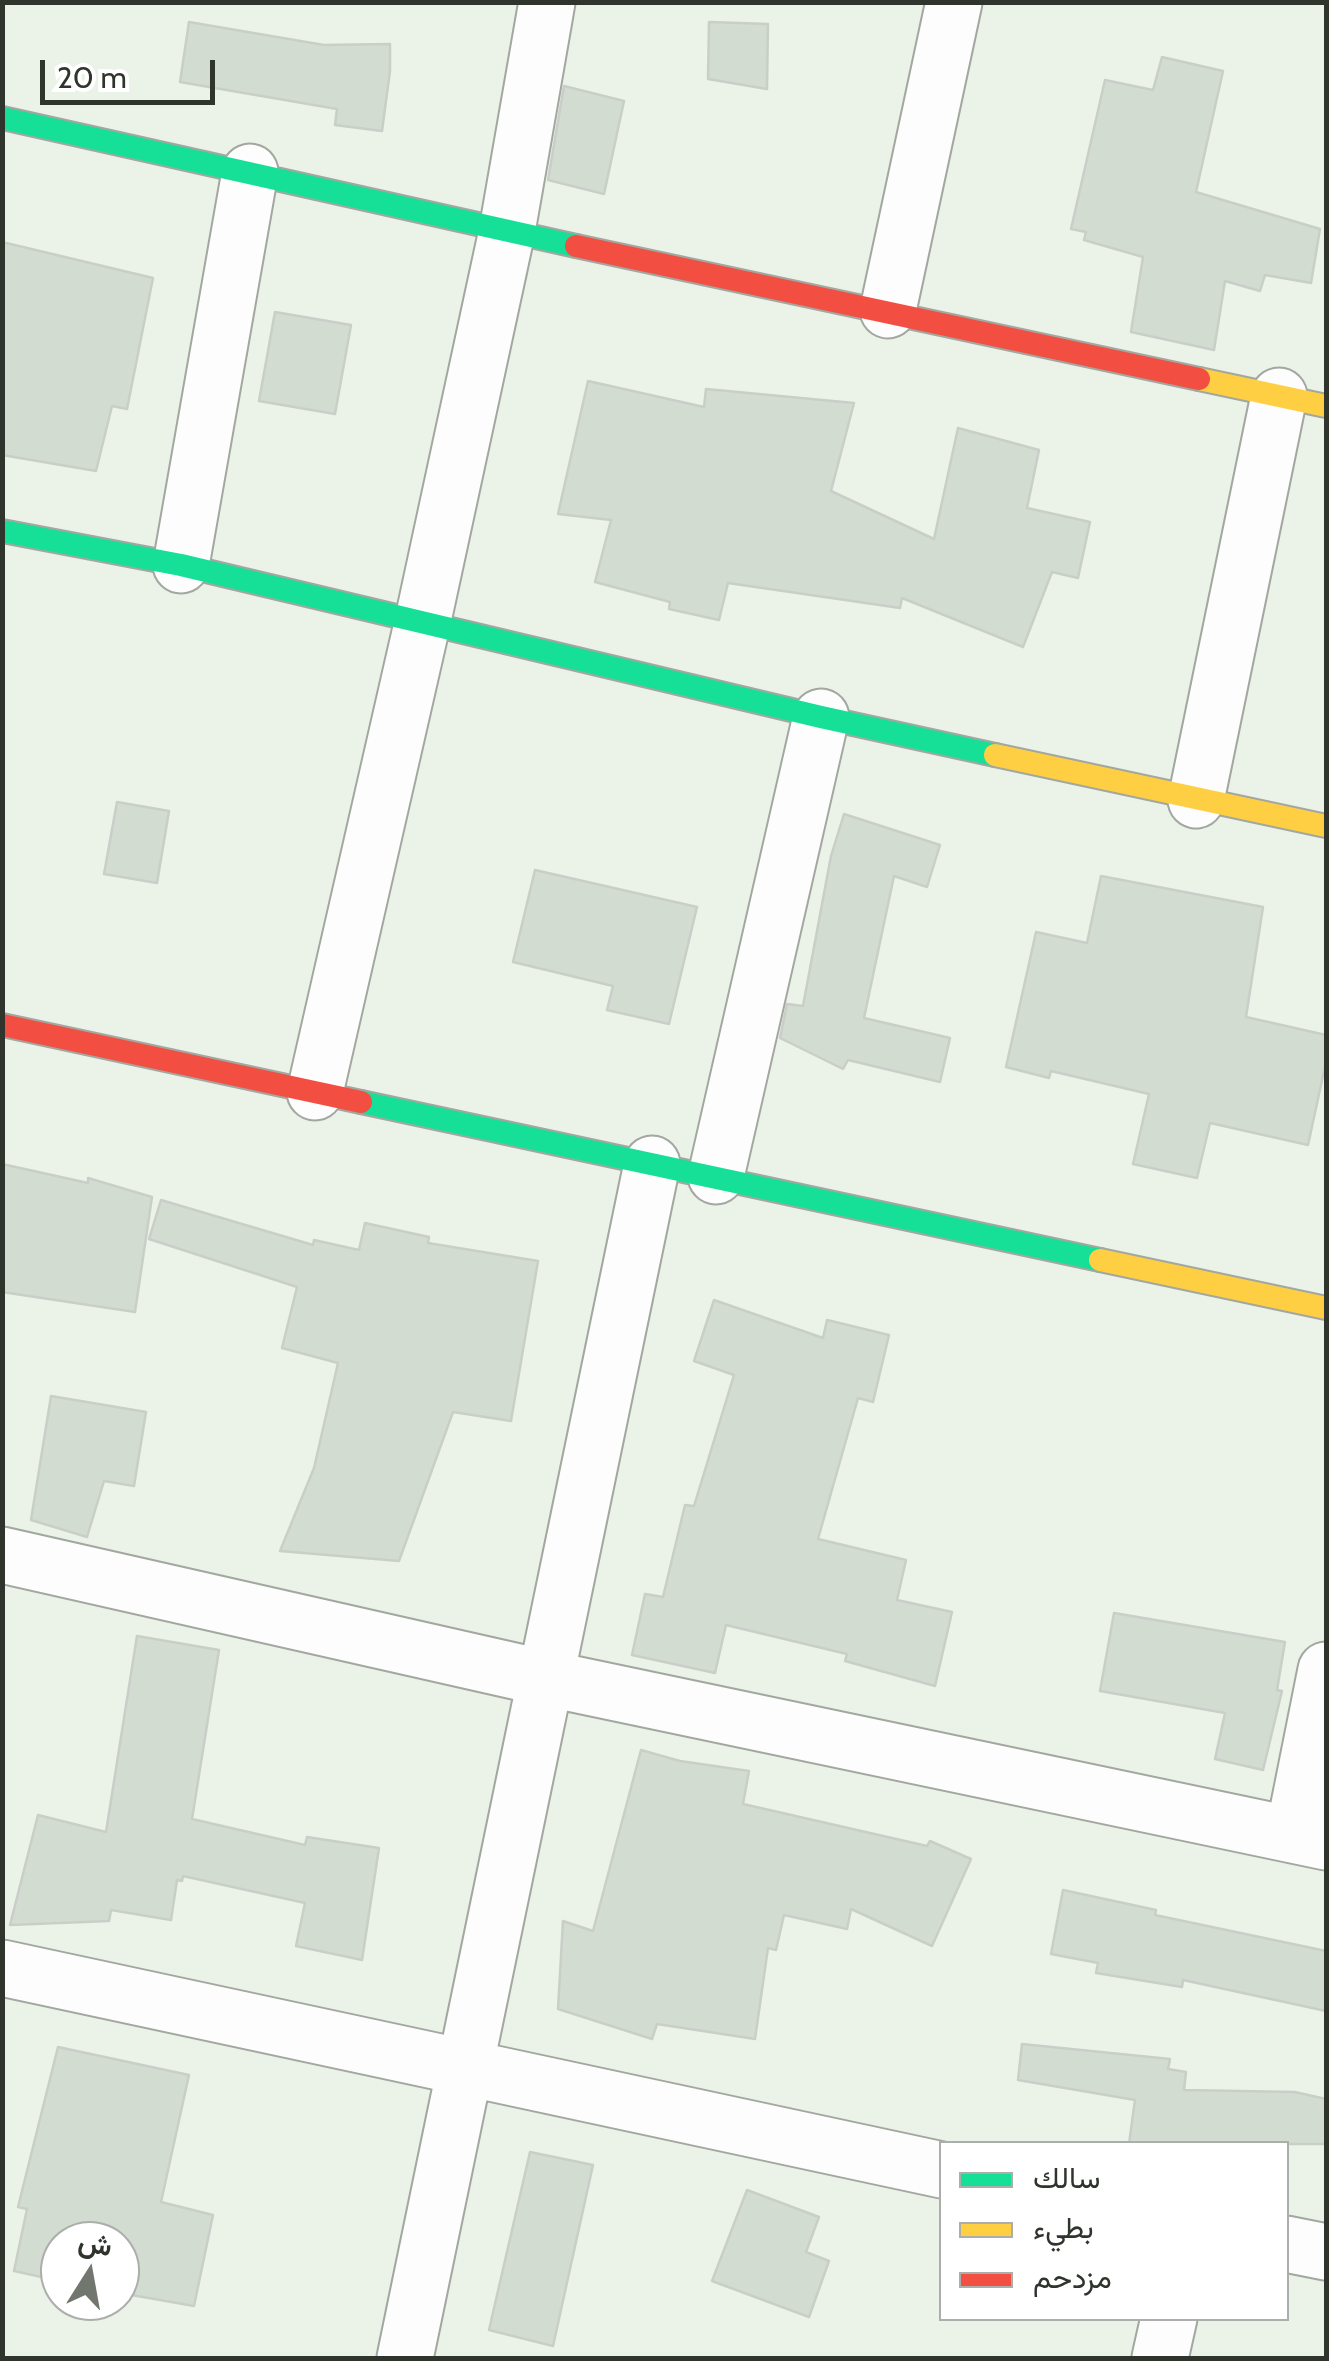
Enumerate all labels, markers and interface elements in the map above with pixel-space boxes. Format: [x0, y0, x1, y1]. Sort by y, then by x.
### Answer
scale bar [45, 40, 220, 102]
text: 20 m [57, 59, 127, 96]
legend [939, 2141, 1289, 2321]
text: سالك [1033, 2159, 1100, 2196]
text: بطيء [1033, 2209, 1094, 2246]
north arrow [40, 2221, 140, 2321]
text: ش [76, 2224, 115, 2263]
text: مزدحم [1033, 2259, 1112, 2296]

